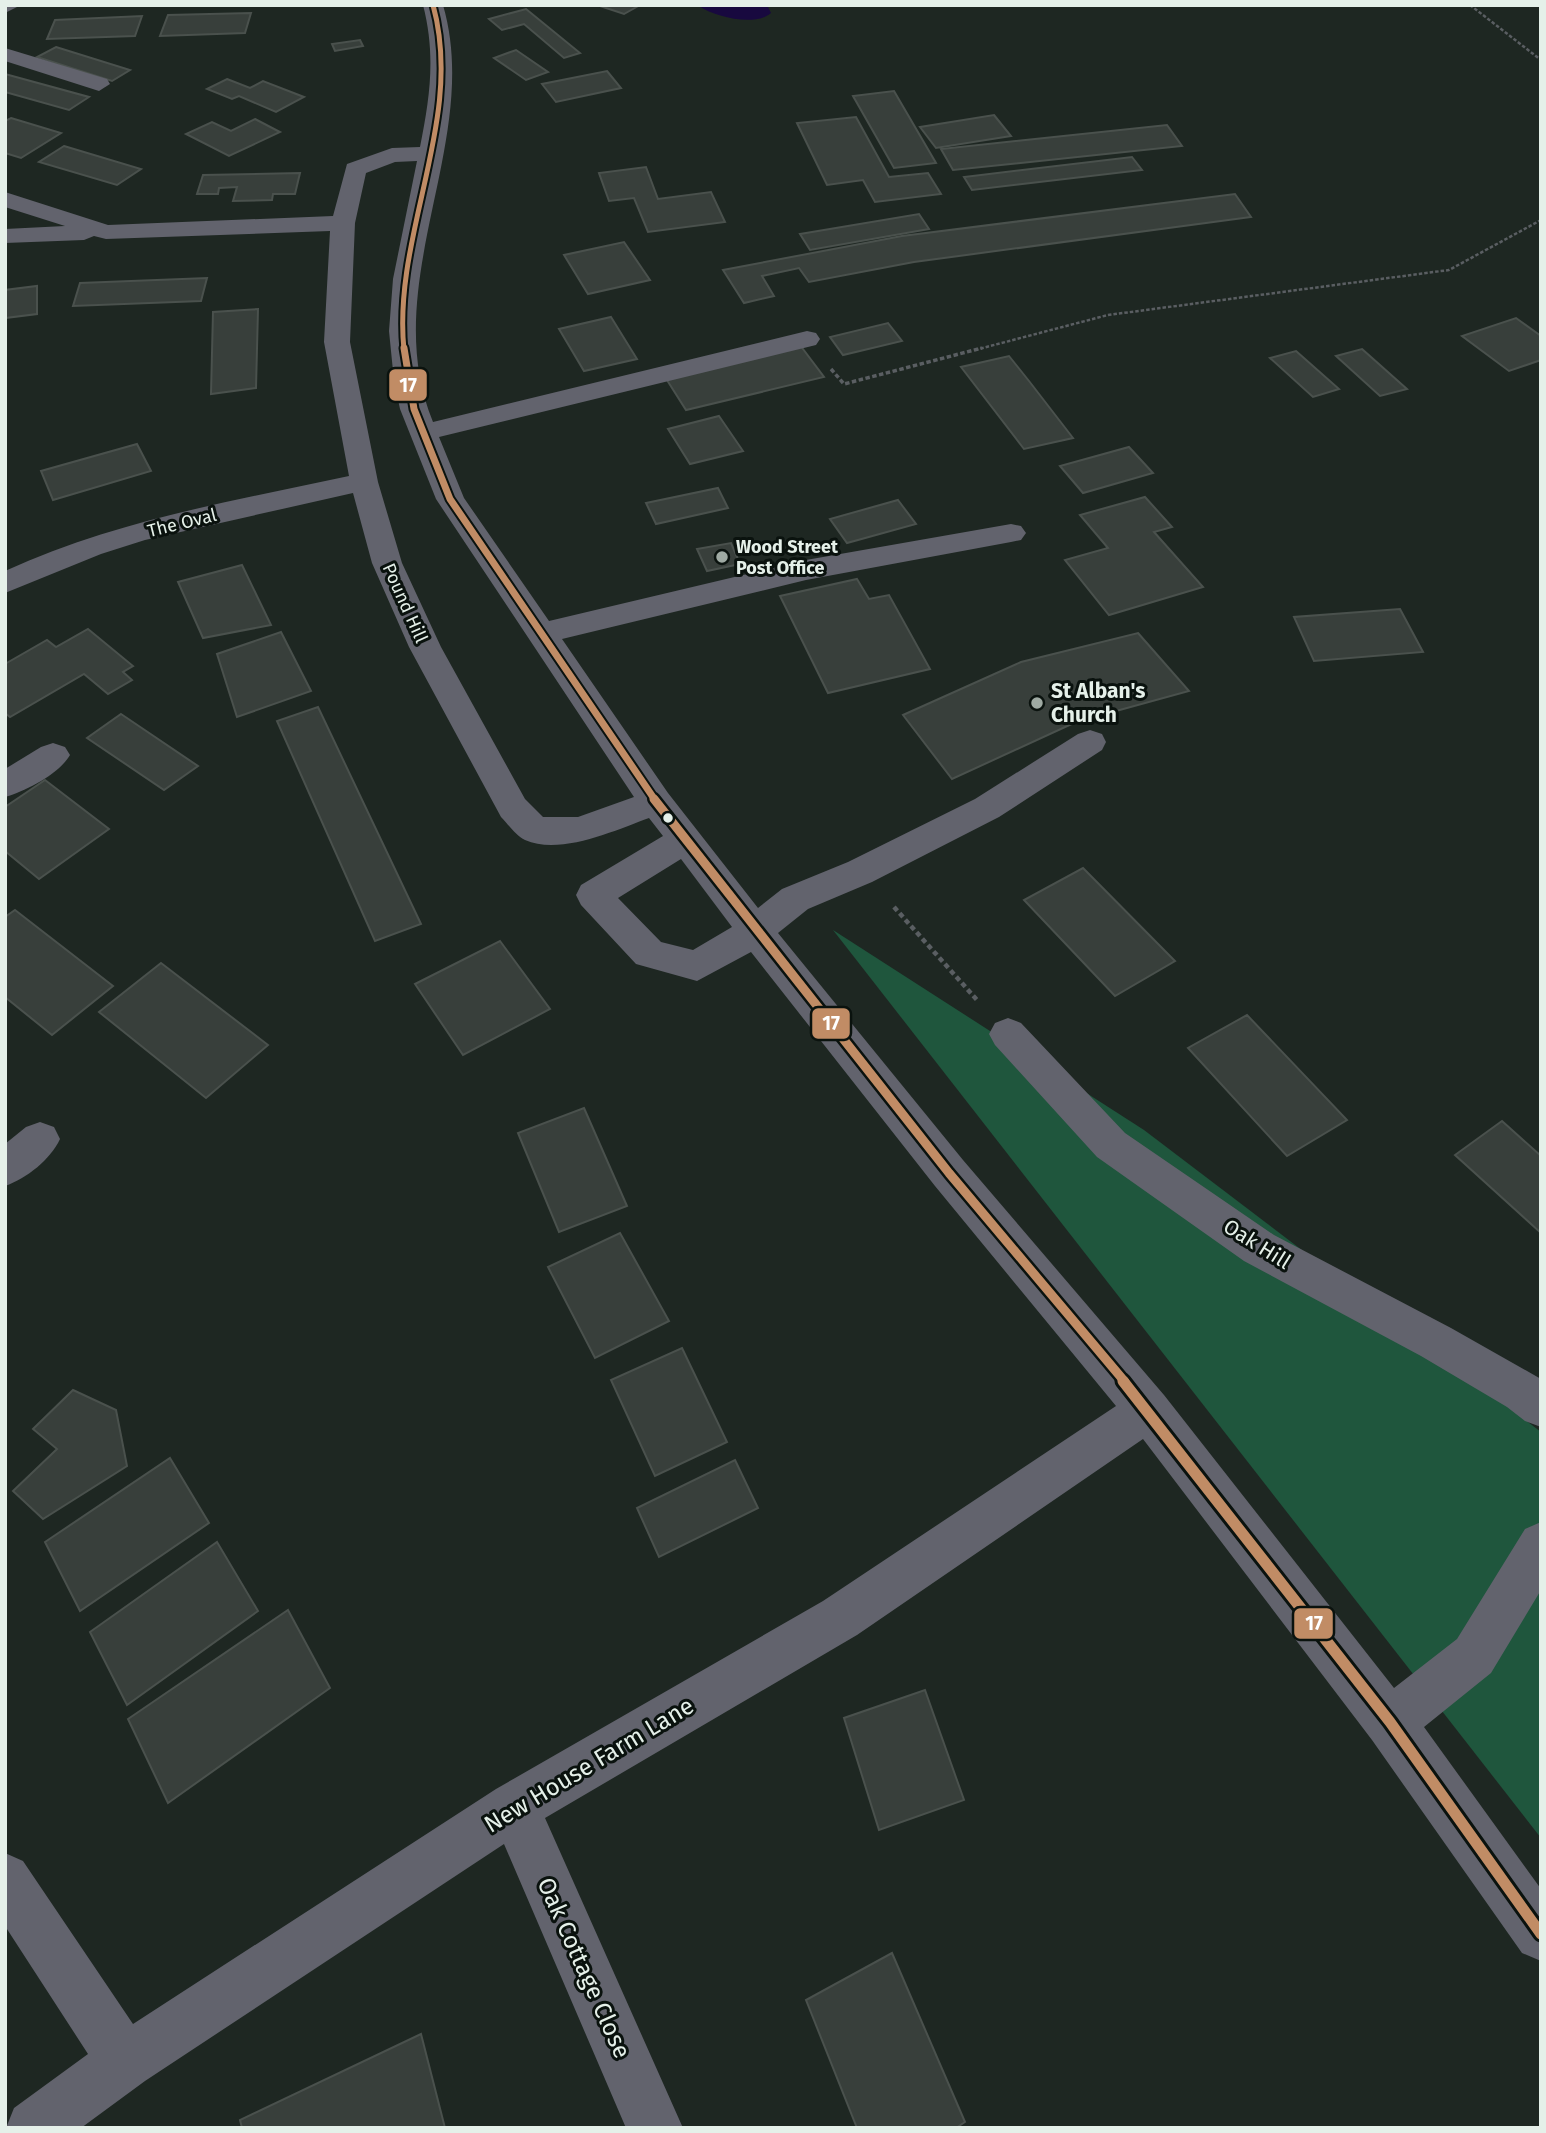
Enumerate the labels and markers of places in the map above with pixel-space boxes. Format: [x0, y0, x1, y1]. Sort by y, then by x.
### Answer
place label: Wood Street Post Office [736, 536, 839, 579]
marker: Wood Street Post Office [714, 549, 730, 565]
place label: St Alban's Church [1051, 678, 1145, 728]
marker: St Alban's Church [1029, 695, 1045, 711]
unlabelled marker [661, 811, 675, 825]

